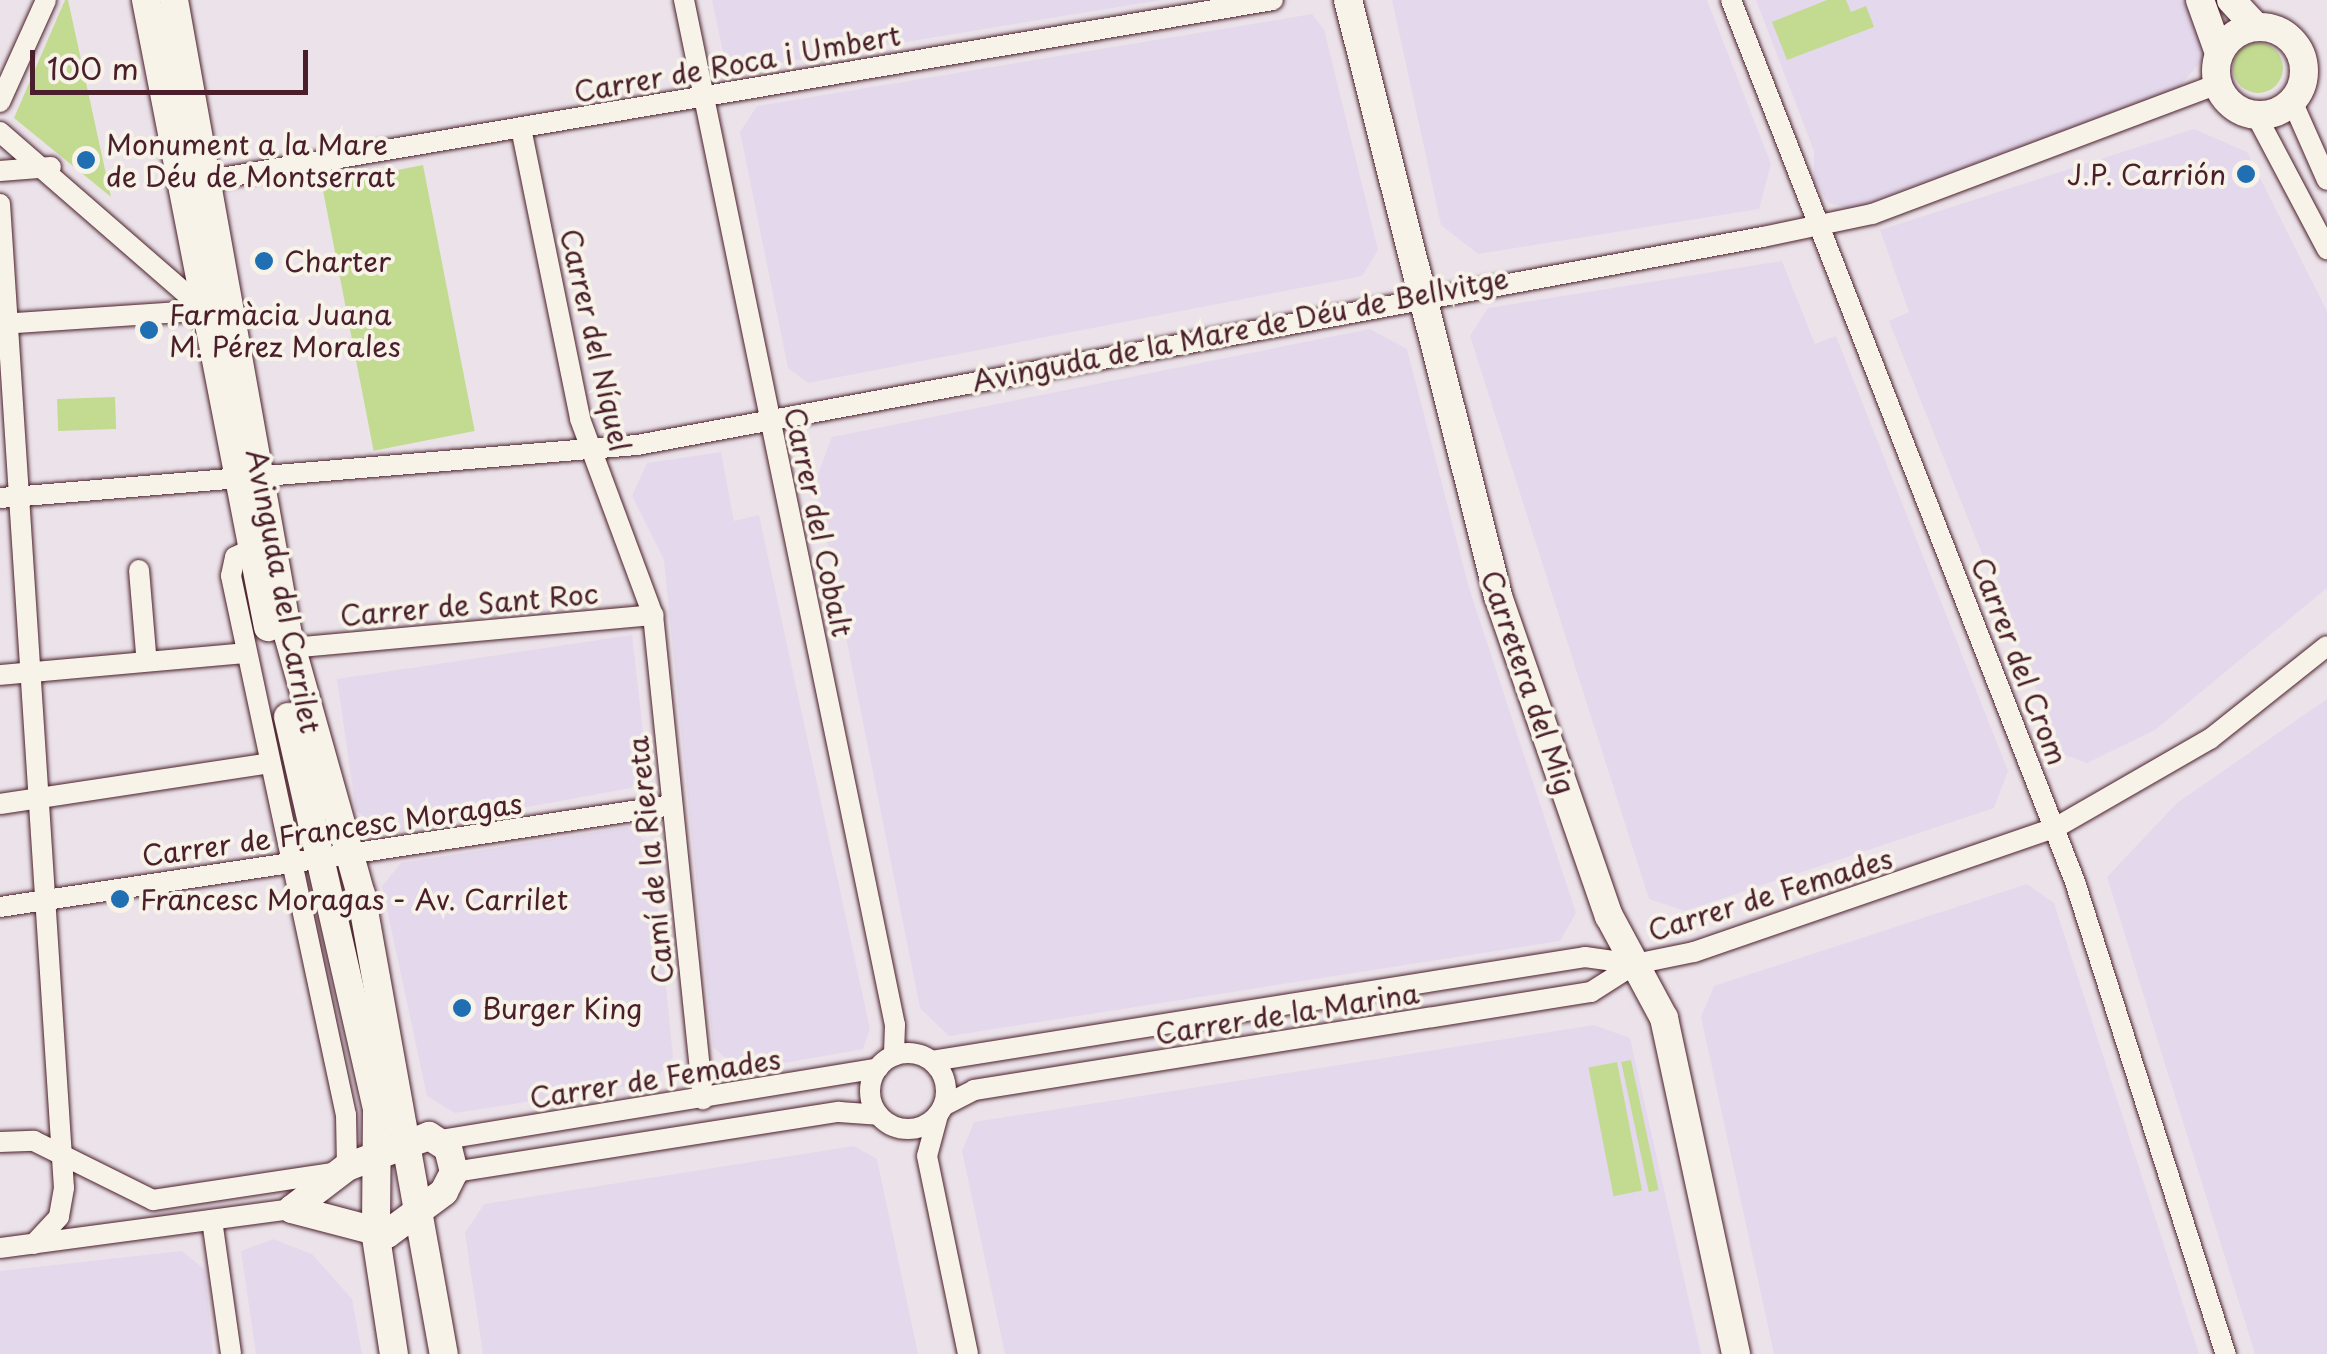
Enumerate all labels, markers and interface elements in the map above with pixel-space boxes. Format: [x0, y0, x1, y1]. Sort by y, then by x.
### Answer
street label: Carrer de Roca i Umbert [570, 18, 904, 108]
scale bar [35, 30, 312, 92]
text: 100 m [47, 45, 139, 90]
place label: Monument a la Mare de Déu de Montserrat [106, 127, 398, 193]
marker: Monument a la Mare de Déu de Montserrat [75, 149, 97, 171]
place label: J.P. Carrión [2068, 157, 2226, 191]
marker: J.P. Carrión [2235, 163, 2257, 185]
street label: Carrer del Níquel [554, 223, 638, 457]
place label: Charter [284, 244, 391, 278]
marker: Charter [253, 250, 275, 272]
street label: Avinguda de la Mare de Déu de Bellvitge [968, 260, 1512, 398]
place label: Farmàcia Juana M. Pérez Morales [169, 297, 401, 363]
marker: Farmàcia Juana M. Pérez Morales [138, 319, 160, 341]
street label: Carrer del Cobalt [778, 403, 860, 641]
street label: Avinguda del Carrilet [240, 446, 328, 736]
street label: Carrer del Crom [1965, 551, 2075, 771]
street label: Carretera del Mig [1474, 564, 1584, 800]
street label: Carrer de Sant Roc [338, 576, 600, 632]
street label: Camí de la Riereta [620, 732, 680, 988]
street label: Carrer de Francesc Moragas [140, 786, 524, 872]
street label: Carrer de Femades [1642, 840, 1898, 948]
place label: Francesc Moragas - Av. Carrilet [140, 882, 571, 916]
marker: Francesc Moragas - Av. Carrilet [109, 888, 131, 910]
street label: Carrer de la Marina [1151, 975, 1423, 1051]
place label: Burger King [482, 991, 641, 1025]
marker: Burger King [451, 997, 473, 1019]
street label: Carrer de Femades [526, 1041, 784, 1115]

